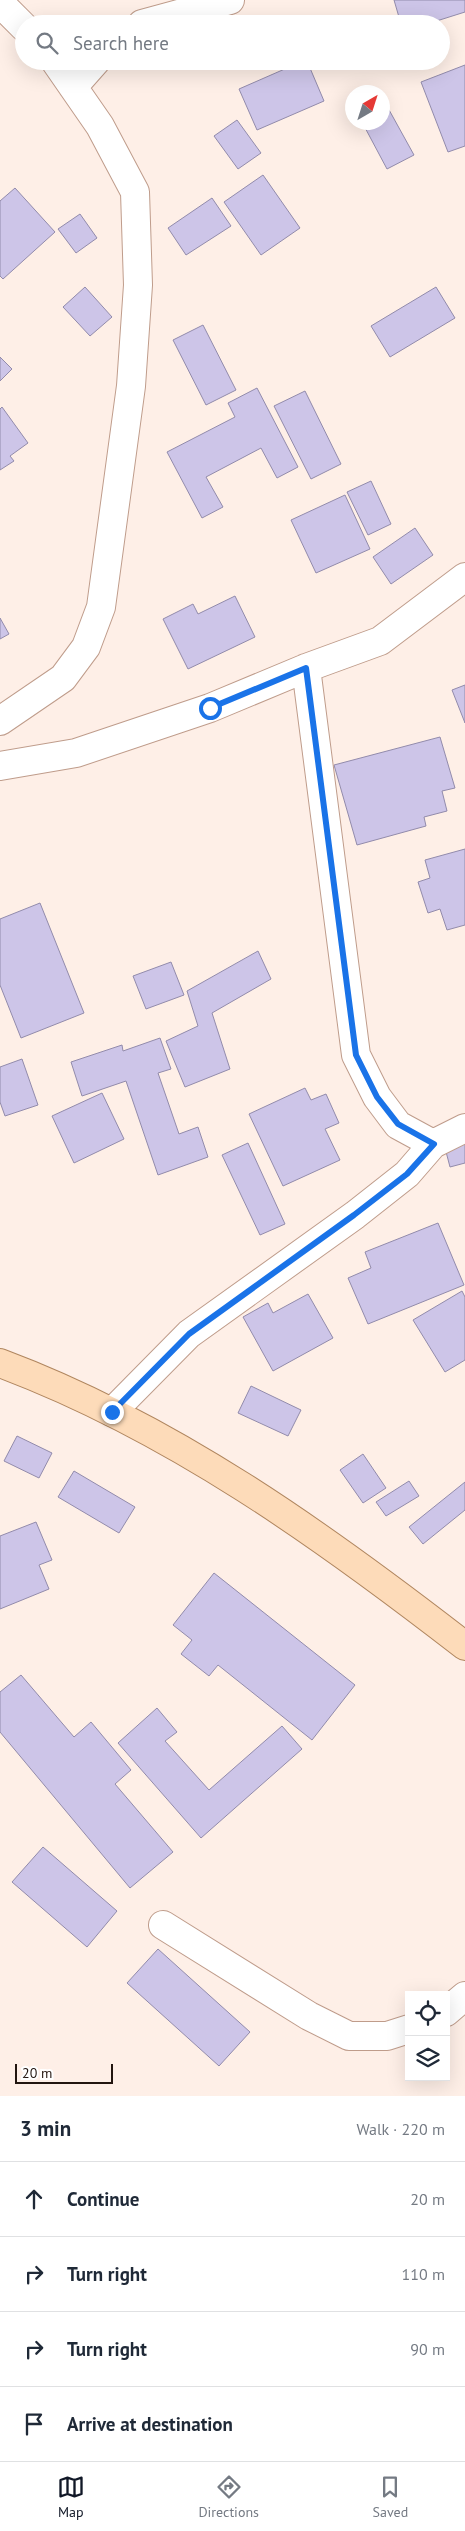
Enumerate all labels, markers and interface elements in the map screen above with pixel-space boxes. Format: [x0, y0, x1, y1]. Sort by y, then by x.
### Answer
search box [15, 15, 450, 70]
icon: search [33, 29, 61, 57]
text: Search here [73, 31, 169, 55]
north arrow [345, 85, 390, 130]
route start [199, 697, 222, 720]
route end [101, 1401, 124, 1424]
map controls [405, 1991, 450, 2081]
button: locate [405, 1991, 450, 2036]
button: layers [405, 2036, 450, 2081]
scale bar [15, 2061, 112, 2084]
text: 20 m [22, 2064, 52, 2082]
text: 3 min [20, 2115, 71, 2142]
text: Walk · 220 m [356, 2119, 445, 2139]
icon: ahead [20, 2185, 48, 2213]
text: Continue [67, 2187, 139, 2211]
text: 20 m [410, 2189, 445, 2209]
icon: right [20, 2260, 48, 2288]
text: Turn right [67, 2262, 147, 2286]
text: 110 m [402, 2264, 445, 2284]
icon: right [20, 2335, 48, 2363]
text: Turn right [67, 2337, 147, 2361]
text: 90 m [410, 2339, 445, 2359]
icon: arrive [20, 2410, 48, 2438]
text: Arrive at destination [67, 2412, 233, 2436]
tab: Map [57, 2473, 85, 2521]
tab: Directions [198, 2473, 259, 2521]
tab: Saved [373, 2473, 408, 2521]

